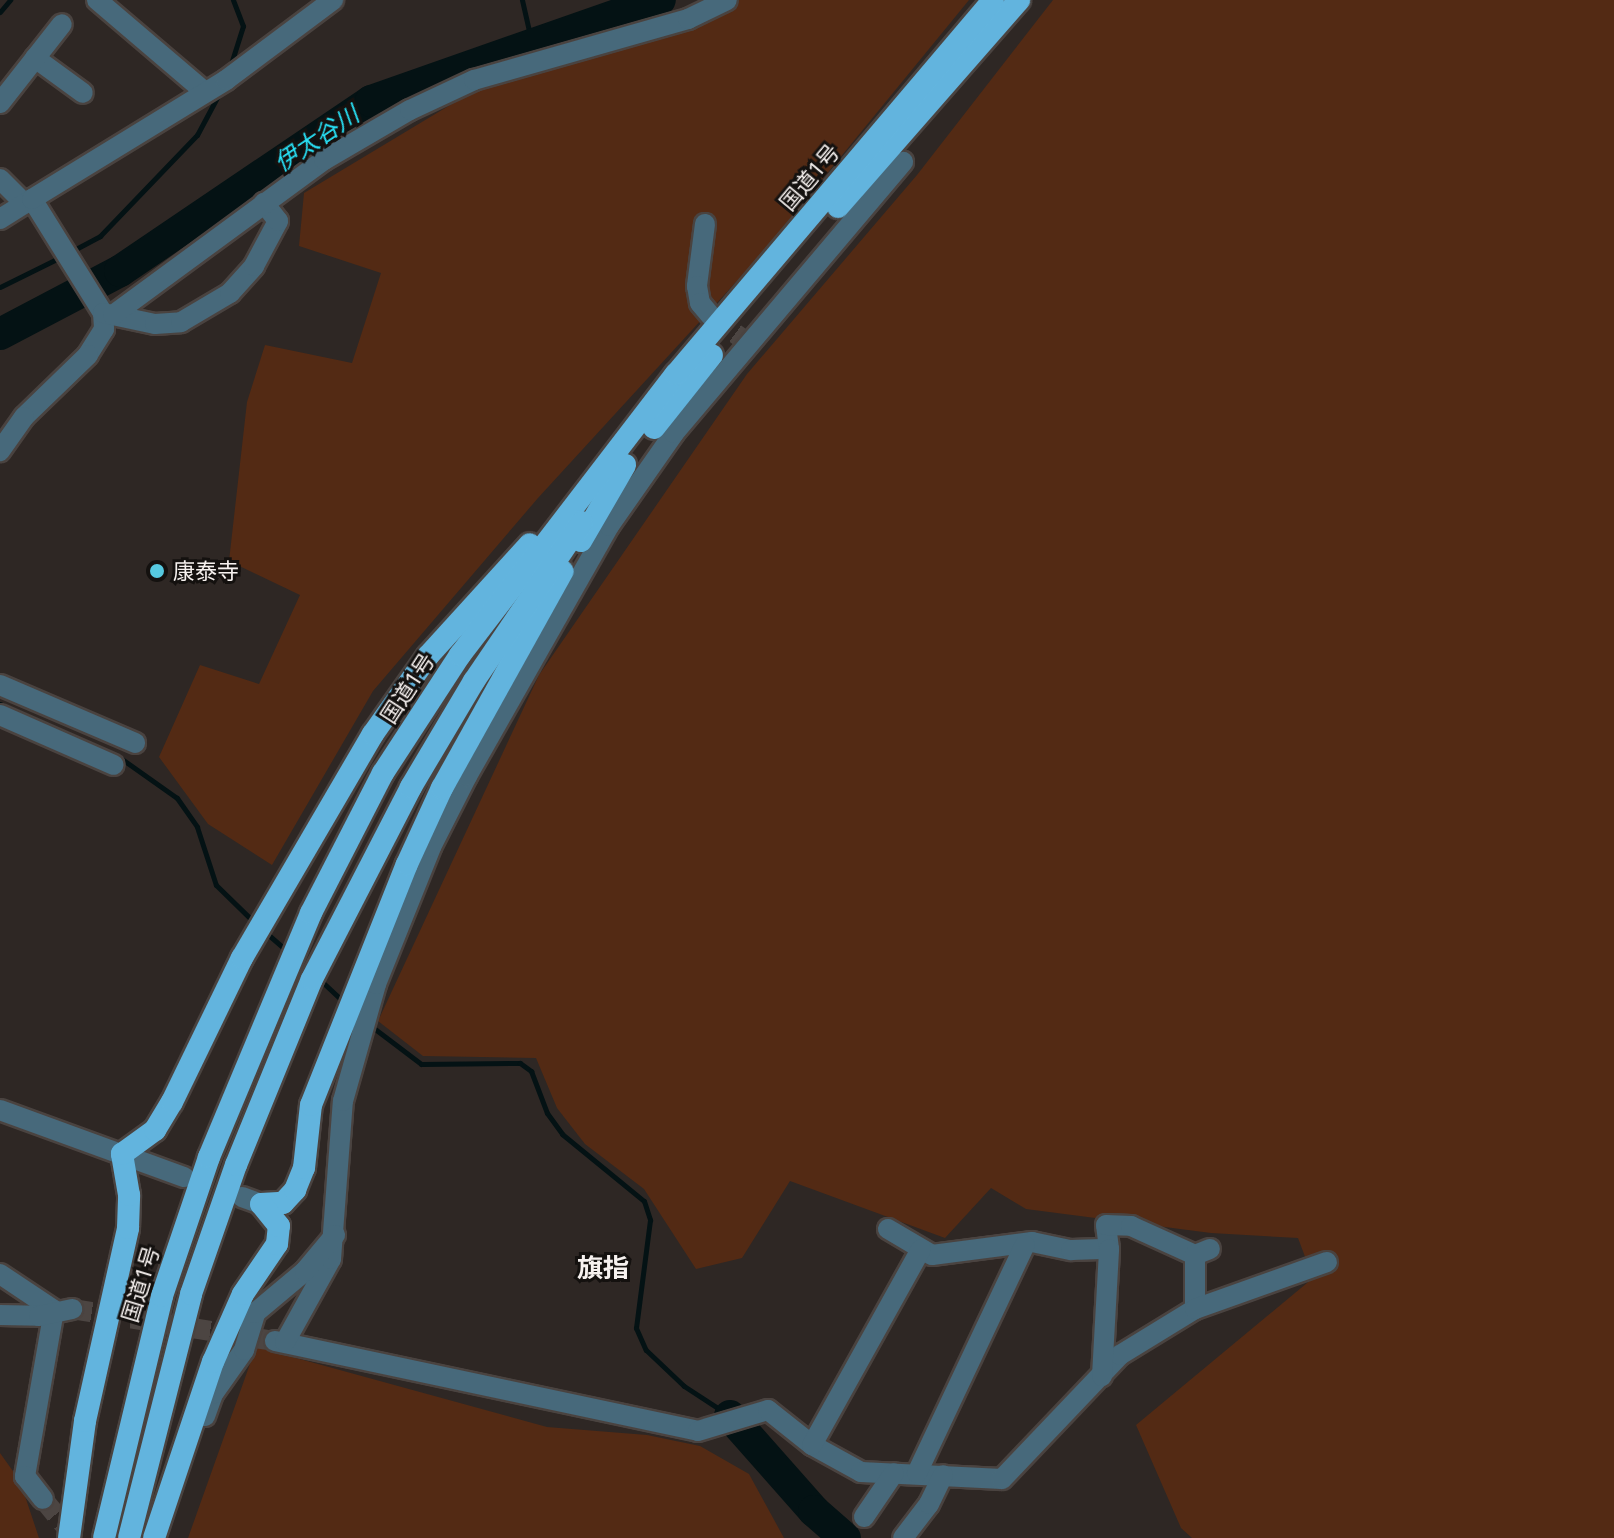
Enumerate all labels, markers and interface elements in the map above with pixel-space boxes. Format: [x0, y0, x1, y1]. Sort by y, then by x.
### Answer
water label: 伊太谷川 [268, 99, 364, 177]
street label: 国道1号 [774, 138, 844, 216]
place label: 康泰寺 [173, 558, 239, 584]
marker: 康泰寺 [148, 562, 166, 580]
street label: 国道1号 [375, 648, 439, 728]
street label: 国道1号 [116, 1243, 164, 1325]
district label: 旗指 [577, 1252, 629, 1284]

